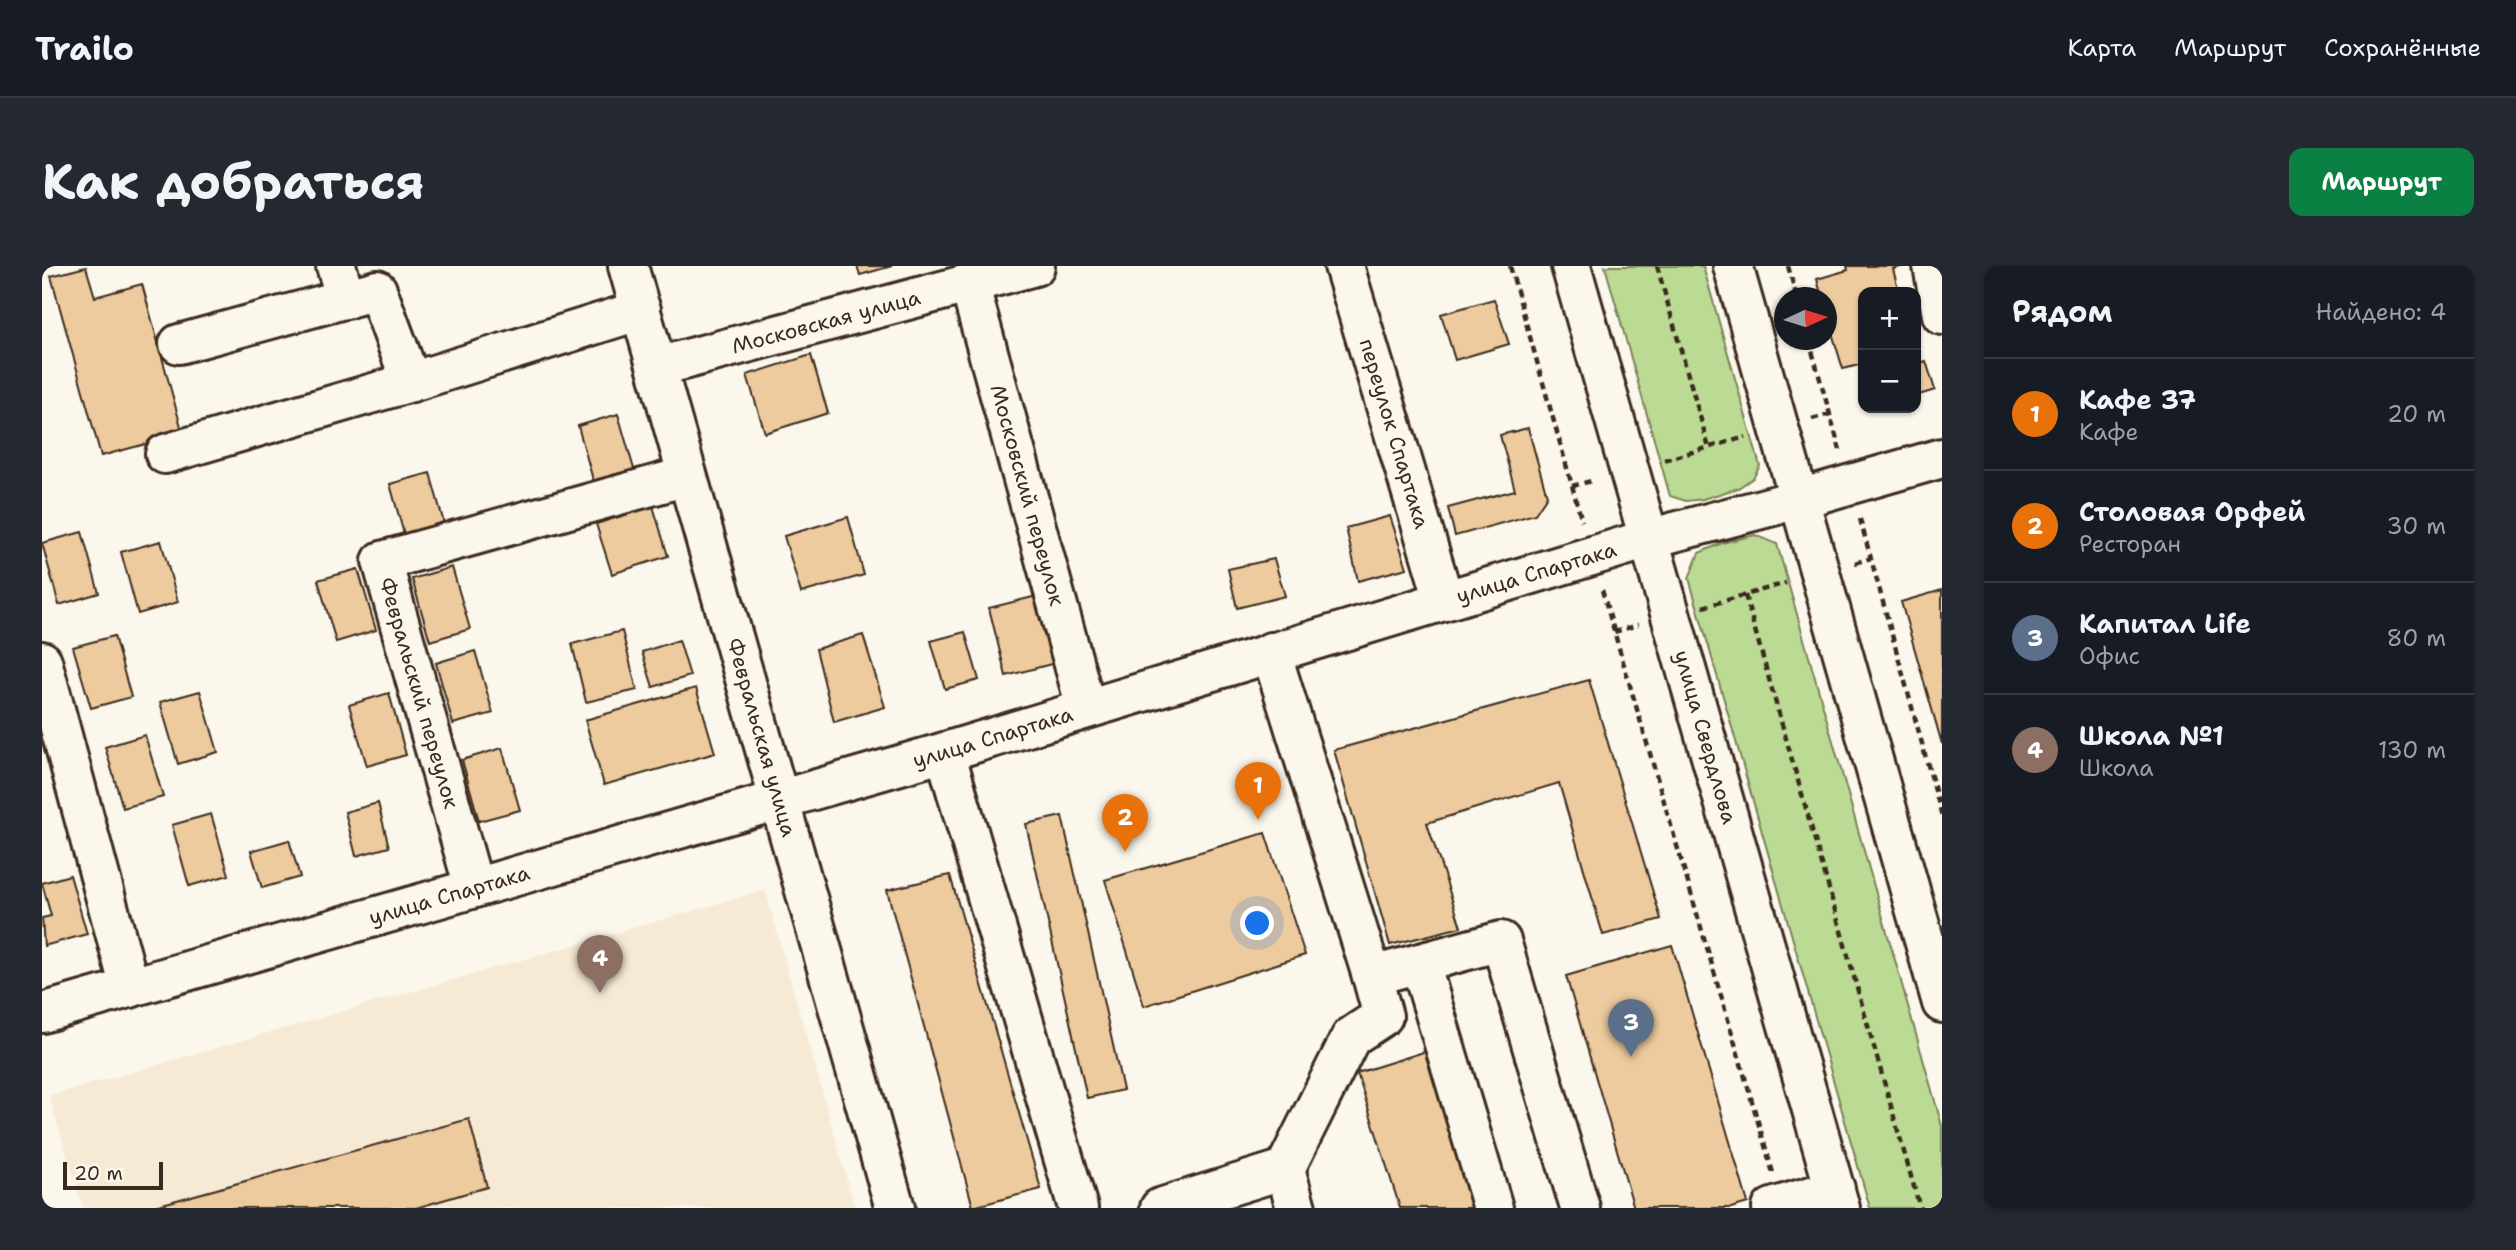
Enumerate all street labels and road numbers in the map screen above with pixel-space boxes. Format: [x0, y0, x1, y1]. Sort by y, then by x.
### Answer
street label: Московская улица [729, 283, 923, 360]
street label: переулок Спартака [1352, 335, 1436, 532]
street label: Московский переулок [984, 381, 1071, 609]
street label: улица Спартака [1453, 535, 1620, 610]
street label: Февральский переулок [373, 574, 465, 812]
street label: Февральская улица [720, 635, 803, 840]
street label: улица Свердлова [1667, 647, 1744, 827]
street label: улица Спартака [910, 700, 1076, 775]
street label: улица Спартака [366, 859, 533, 932]

